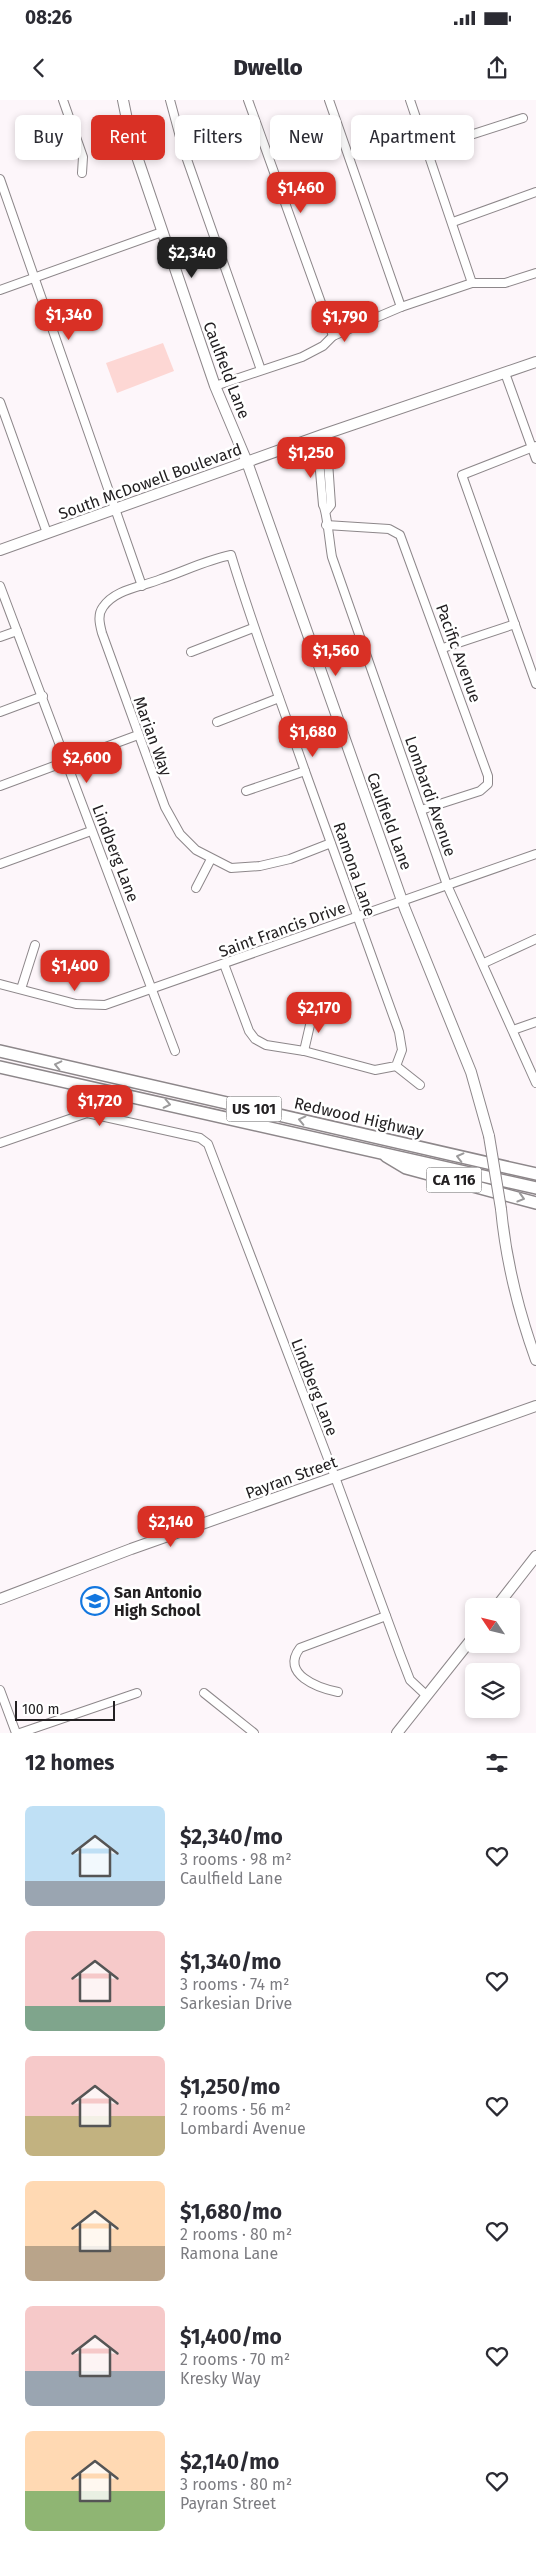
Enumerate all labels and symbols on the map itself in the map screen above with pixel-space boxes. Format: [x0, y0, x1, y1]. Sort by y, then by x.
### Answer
pin: $1,460 [260, 172, 342, 214]
pin: $2,340 [151, 236, 233, 279]
pin: $1,340 [28, 298, 110, 341]
pin: $1,790 [304, 300, 386, 343]
street label: Caulfield Lane [199, 319, 254, 421]
pin: $1,250 [270, 436, 352, 479]
street label: South McDowell Boulevard [56, 439, 244, 523]
street label: Pacific Avenue [432, 601, 485, 705]
pin: $1,560 [295, 634, 377, 677]
street label: Marian Way [129, 694, 176, 779]
pin: $1,680 [272, 716, 354, 758]
street label: Lombardi Avenue [401, 734, 460, 859]
pin: $2,600 [46, 742, 128, 784]
street label: Caulfield Lane [363, 770, 416, 873]
street label: Lindberg Lane [88, 802, 143, 905]
street label: Ramona Lane [330, 820, 379, 919]
street label: Saint Francis Drive [216, 898, 348, 961]
pin: $1,400 [34, 950, 116, 992]
pin: $2,170 [278, 992, 360, 1034]
one-way arrow [54, 1061, 63, 1071]
pin: $1,720 [59, 1084, 141, 1127]
street label: Redwood Highway [292, 1093, 426, 1142]
road number: US 101 [226, 1096, 282, 1122]
one-way arrow [163, 1098, 172, 1109]
one-way arrow [298, 1115, 307, 1126]
one-way arrow [456, 1152, 465, 1163]
road number: CA 116 [426, 1168, 482, 1192]
one-way arrow [516, 1193, 524, 1203]
street label: Lindberg Lane [287, 1336, 342, 1439]
street label: Payran Street [243, 1452, 340, 1503]
pin: $2,140 [130, 1506, 212, 1548]
place label: San Antonio High School [114, 1583, 202, 1620]
school or university icon: San Antonio High School [80, 1586, 110, 1616]
north arrow [465, 1598, 520, 1652]
scale bar [15, 1698, 115, 1721]

